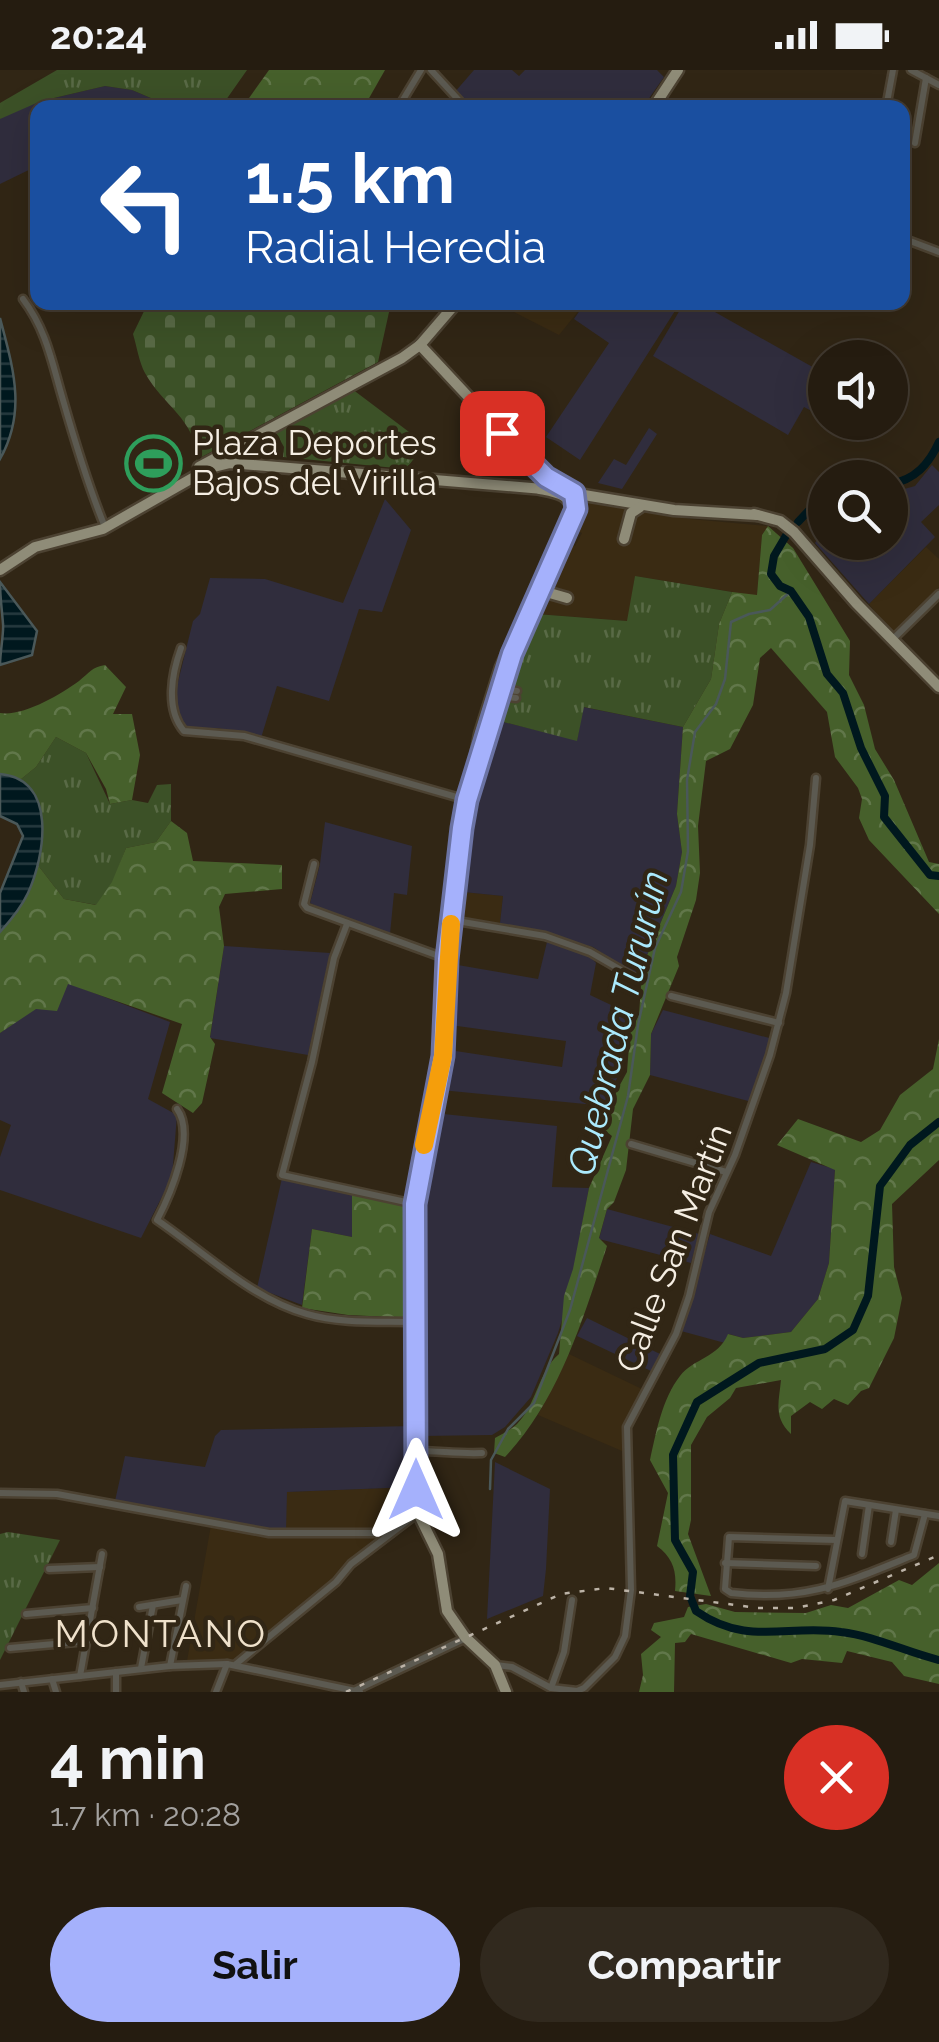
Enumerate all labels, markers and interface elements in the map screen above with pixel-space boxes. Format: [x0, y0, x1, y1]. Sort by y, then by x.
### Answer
text: 20:24 [50, 13, 147, 58]
text: 1.5 km [245, 137, 455, 219]
icon: left [80, 140, 210, 270]
text: Radial Heredia [245, 221, 546, 274]
map controls [808, 340, 908, 560]
button: sound [808, 340, 908, 440]
pin [460, 391, 545, 476]
icon: arrive [475, 406, 530, 461]
place label: Plaza Deportes Bajos del Virilla [192, 422, 437, 503]
sports icon: Plaza Deportes Bajos del Virilla [123, 433, 183, 493]
button: search [808, 460, 908, 560]
water label: Quebrada Tururún [558, 866, 677, 1180]
street label: Calle San Martín [607, 1118, 740, 1378]
position arrow [364, 1438, 468, 1542]
district label: MONTANO [55, 1611, 267, 1656]
text: 4 min [50, 1723, 206, 1793]
button: close [784, 1725, 889, 1830]
text: 1.7 km · 20:28 [50, 1796, 241, 1833]
button: Salir [50, 1907, 460, 2022]
button: Compartir [480, 1907, 889, 2022]

